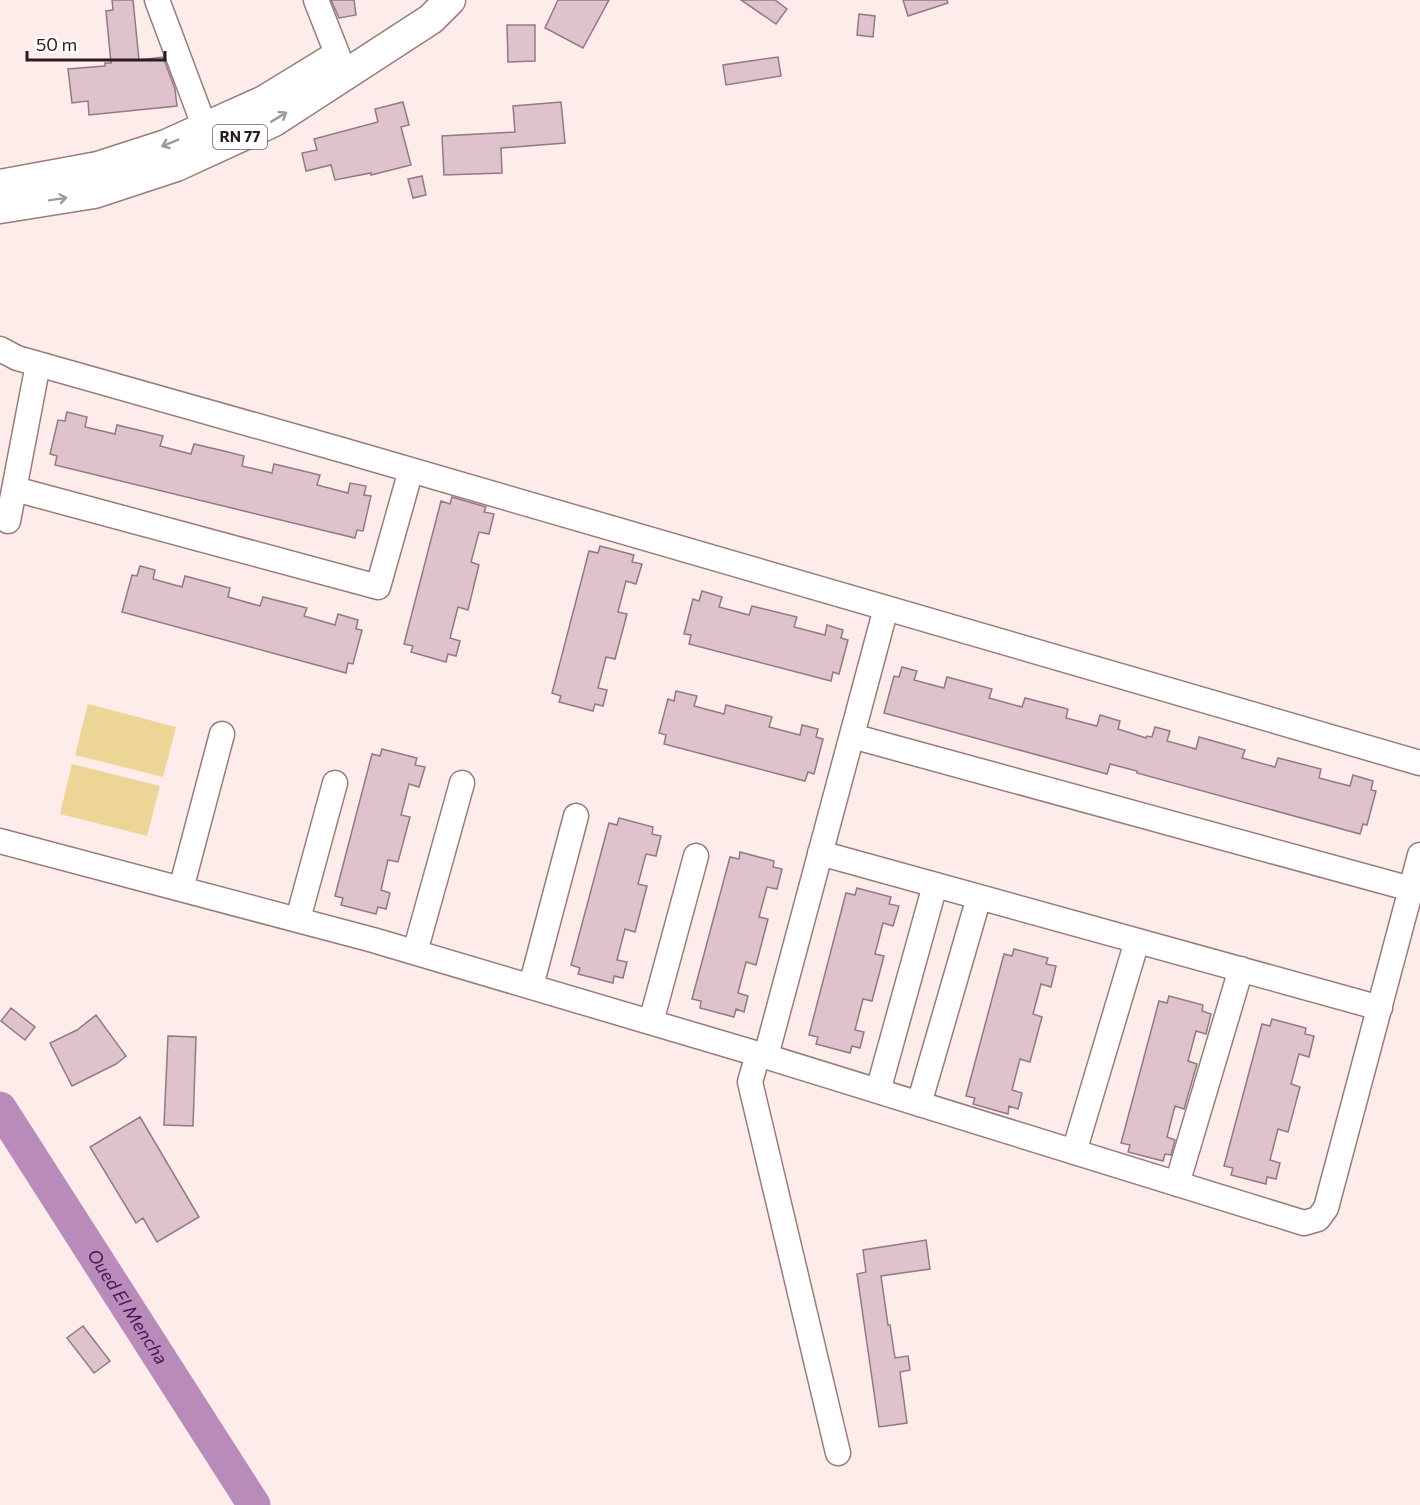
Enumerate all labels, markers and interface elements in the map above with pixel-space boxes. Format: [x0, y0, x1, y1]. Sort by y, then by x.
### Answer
scale bar [27, 24, 165, 62]
text: 50 m [36, 33, 77, 55]
one-way arrow [270, 111, 287, 123]
road number: RN 77 [213, 125, 267, 149]
one-way arrow [161, 138, 180, 149]
one-way arrow [47, 193, 67, 204]
water label: Oued El Mencha [83, 1245, 173, 1368]

